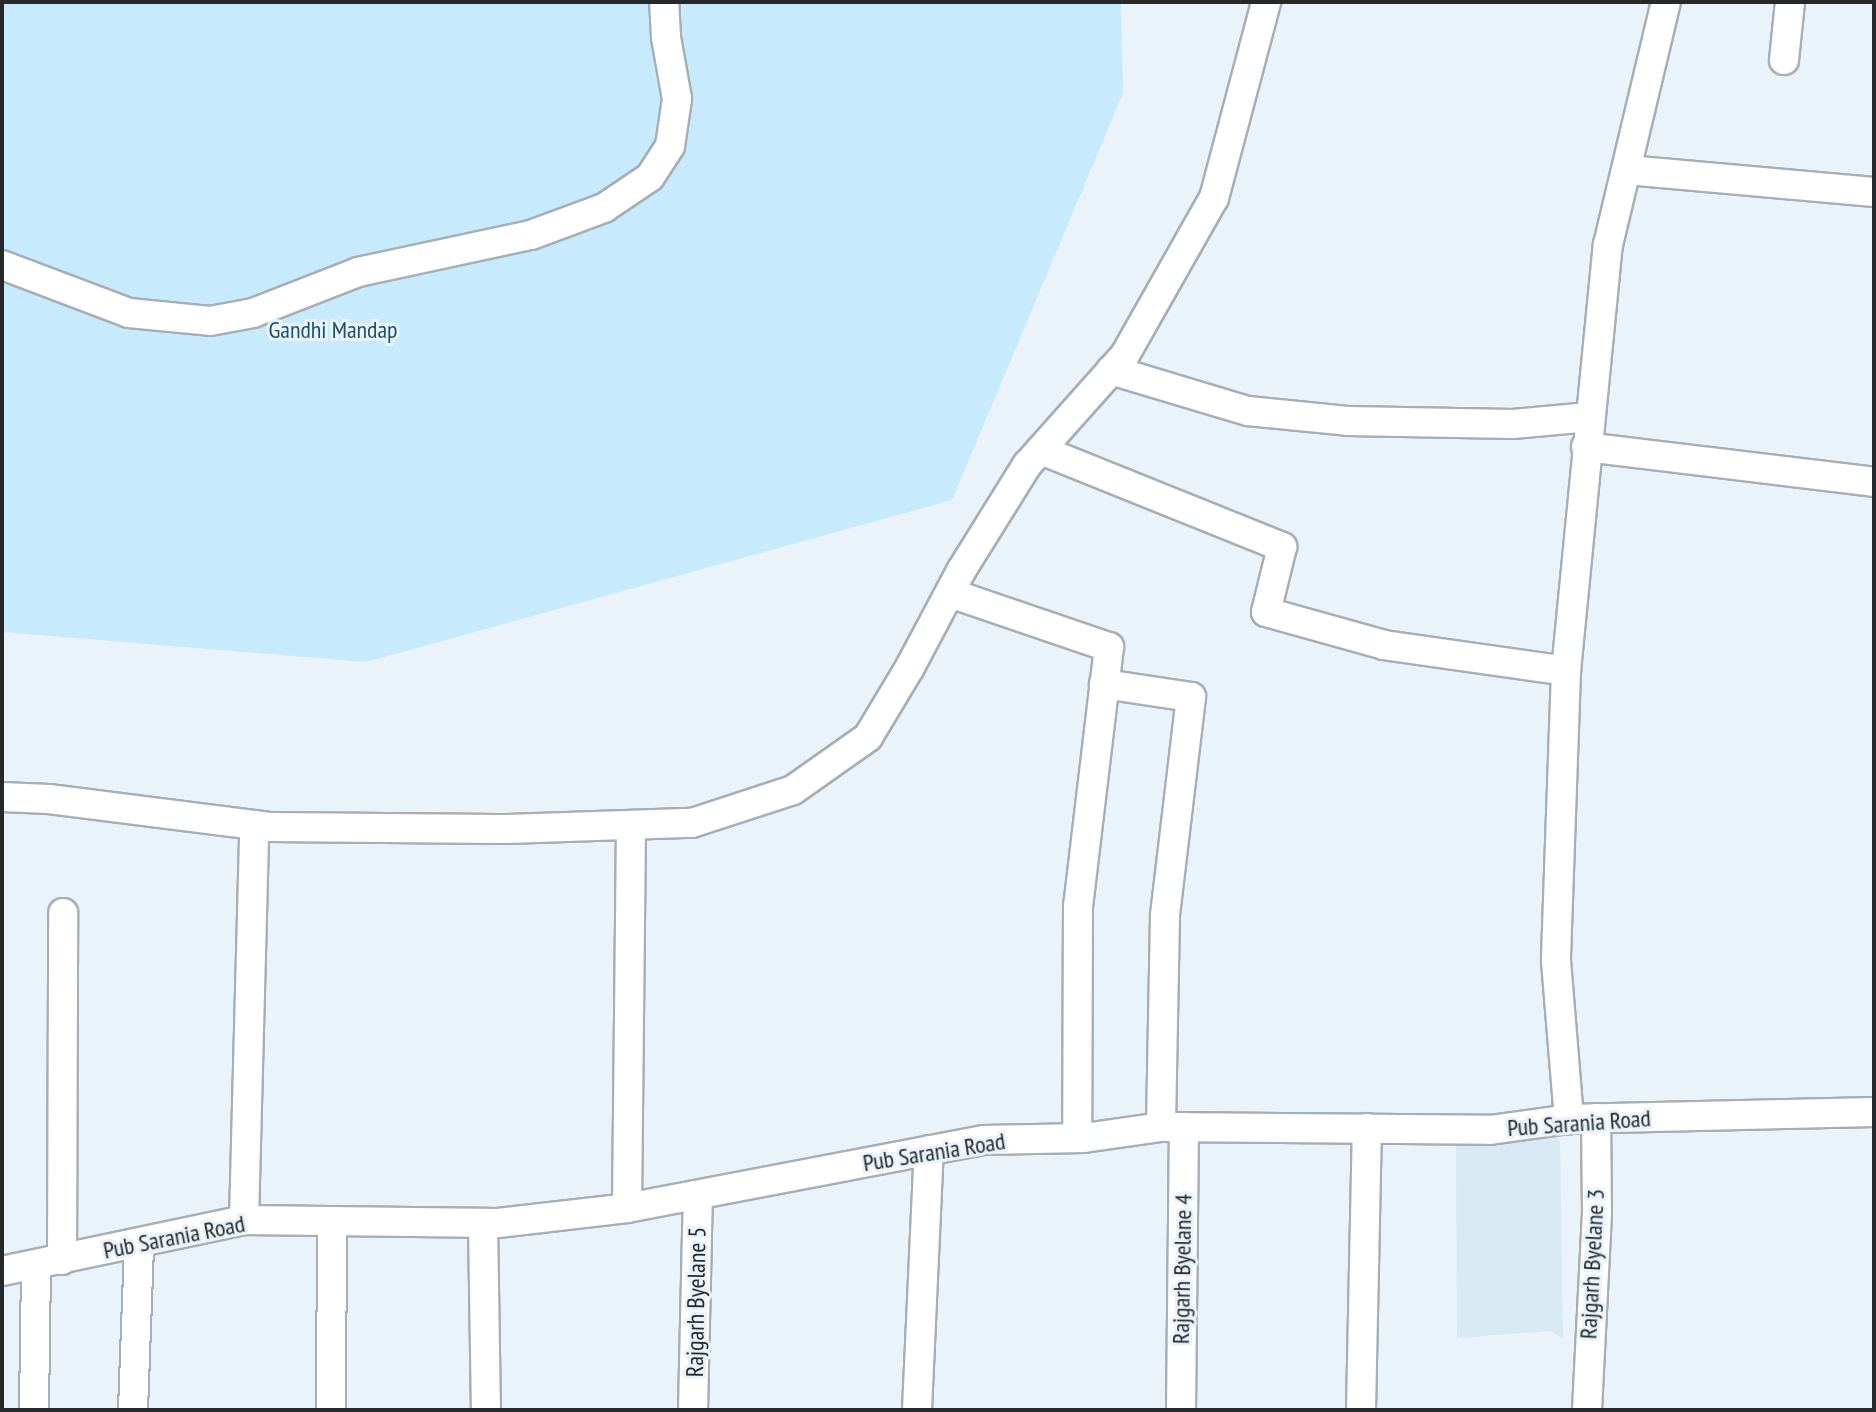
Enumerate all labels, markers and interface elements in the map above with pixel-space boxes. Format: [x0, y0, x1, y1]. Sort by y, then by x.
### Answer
park label: Gandhi Mandap [268, 316, 398, 344]
street label: Pub Sarania Road [1506, 1104, 1652, 1142]
street label: Pub Sarania Road [861, 1127, 1007, 1177]
street label: Rajgarh Byelane 3 [1574, 1188, 1610, 1340]
street label: Rajgarh Byelane 4 [1166, 1194, 1198, 1344]
street label: Pub Sarania Road [101, 1209, 247, 1265]
street label: Rajgarh Byelane 5 [680, 1227, 712, 1377]

